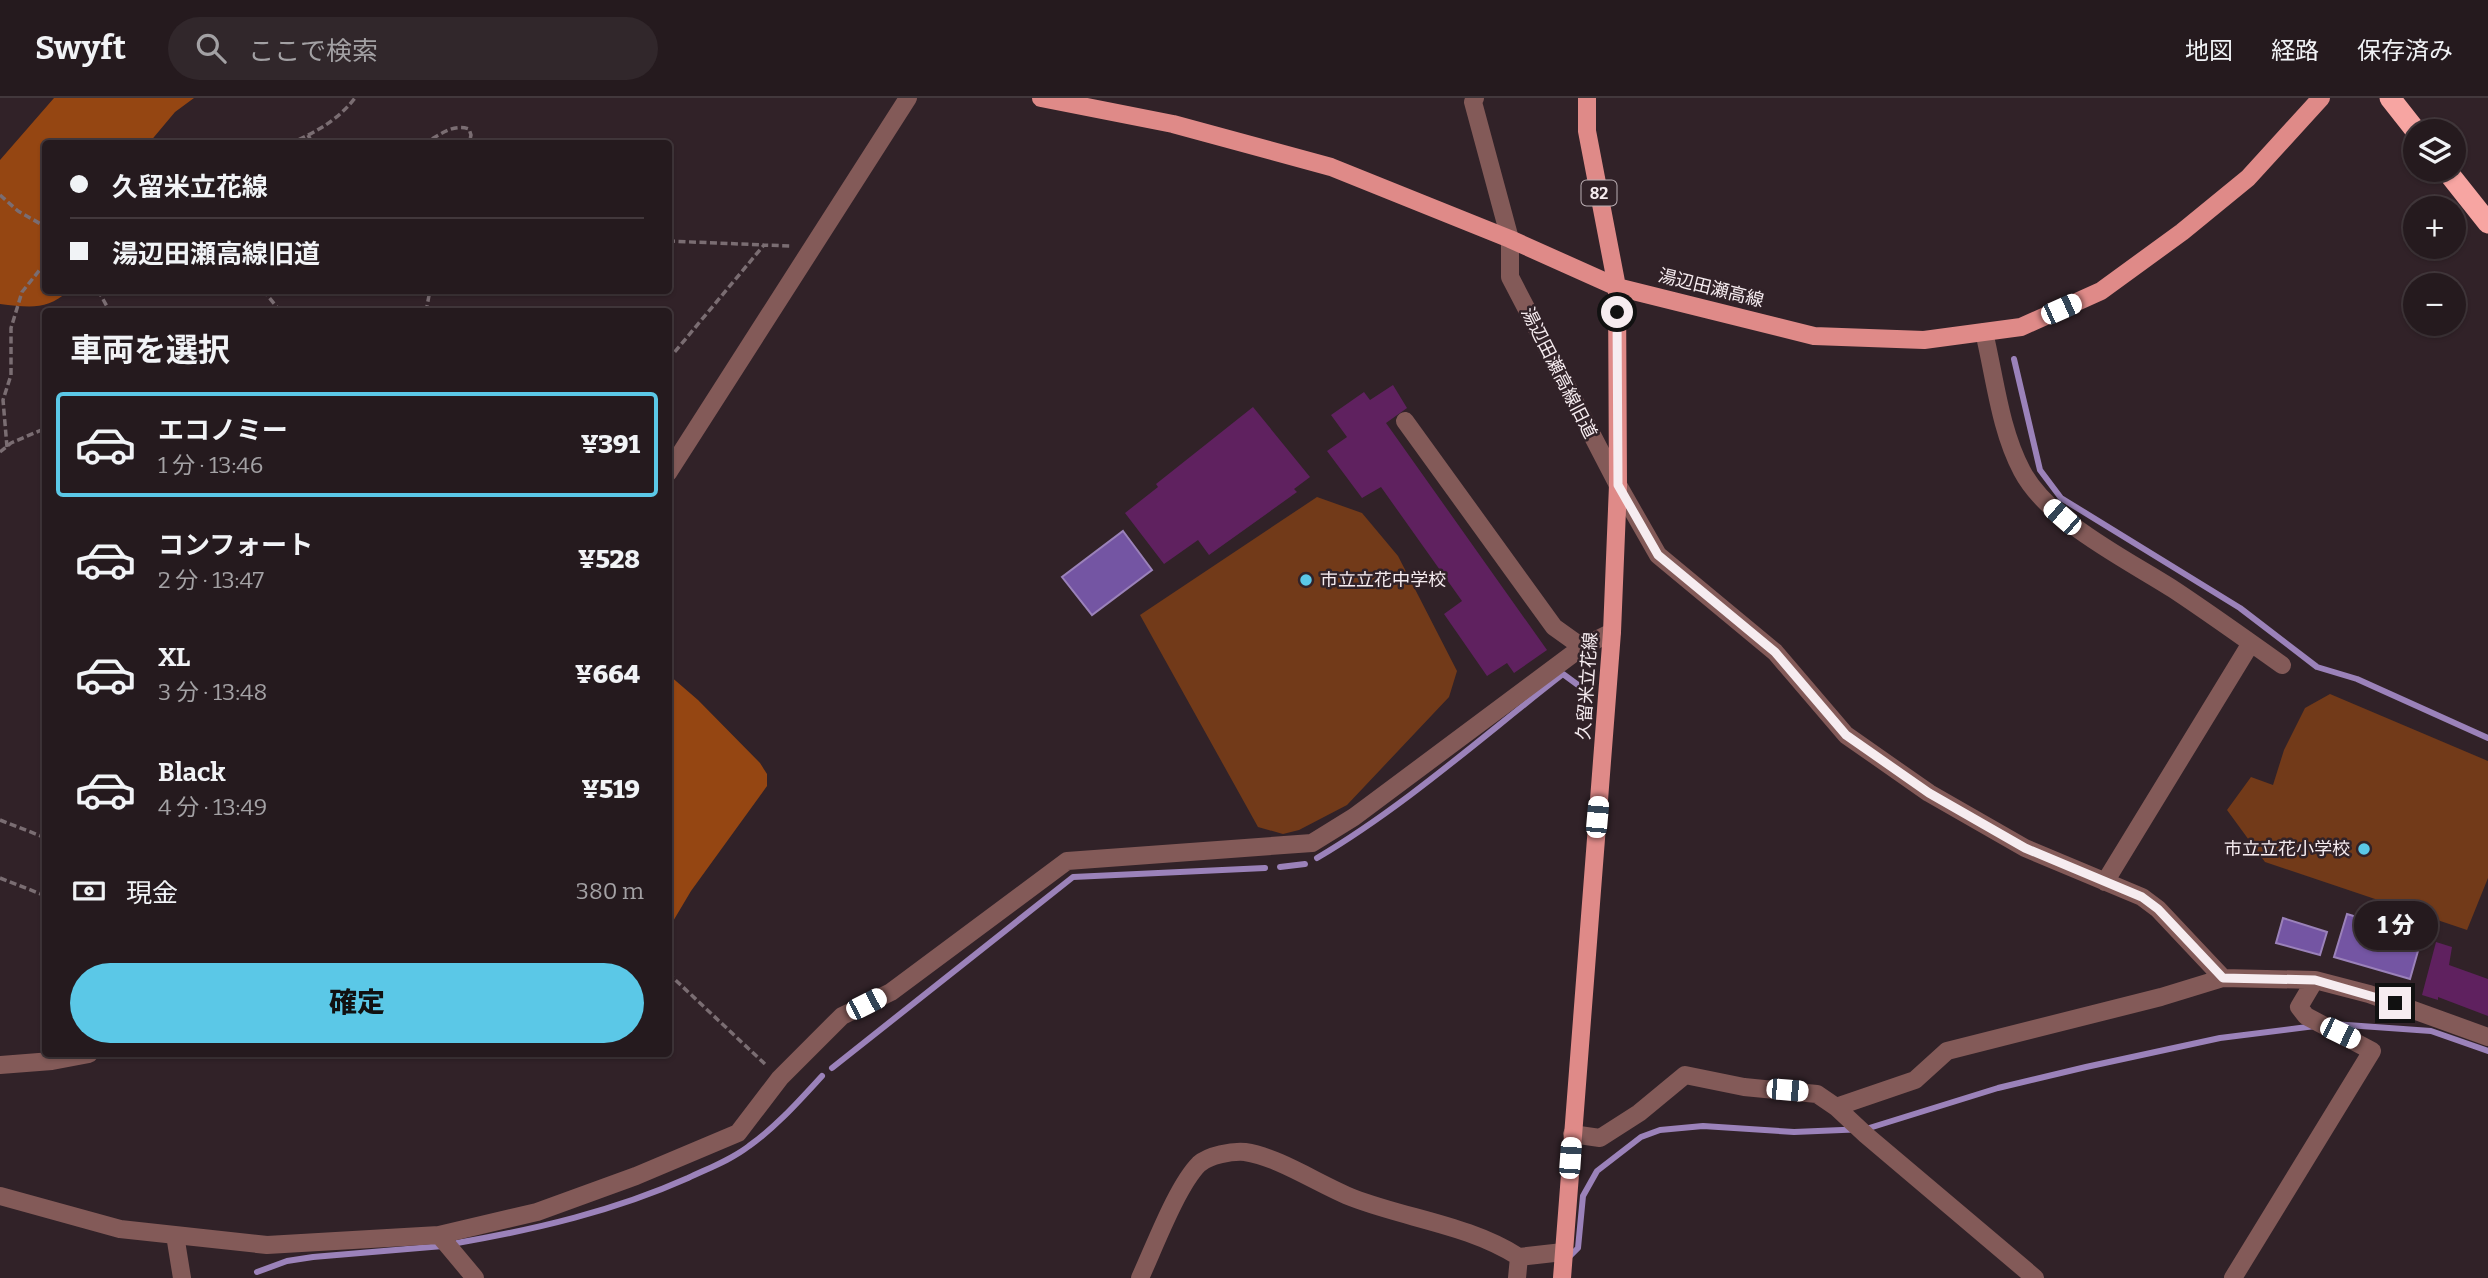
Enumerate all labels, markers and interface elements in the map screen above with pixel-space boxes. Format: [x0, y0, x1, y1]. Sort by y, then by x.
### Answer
search box [168, 17, 658, 80]
text: Swyft [35, 28, 126, 68]
icon: search [192, 29, 230, 67]
text: ここで検索 [248, 36, 378, 67]
text: 地図 [2185, 37, 2233, 65]
text: 経路 [2271, 37, 2319, 65]
text: 保存済み [2357, 37, 2453, 65]
map controls [2403, 119, 2466, 336]
button: layers [2403, 119, 2466, 182]
text: 久留米立花線 [112, 172, 268, 203]
road number: 82 [1582, 180, 1616, 206]
button: + [2403, 196, 2466, 259]
text: 湯辺田瀬高線旧道 [112, 239, 320, 270]
street label: 湯辺田瀬高線 [1656, 264, 1766, 312]
button: − [2403, 273, 2466, 336]
car [2038, 291, 2085, 327]
route start [1601, 296, 1633, 328]
street label: 湯辺田瀬高線旧道 [1517, 304, 1601, 442]
text: 車両を選択 [70, 331, 230, 369]
icon: car [74, 413, 137, 476]
text: エコノミー [158, 415, 288, 446]
text: ¥391 [581, 429, 640, 460]
text: 1 分 · 13:46 [158, 451, 263, 479]
car [2040, 495, 2085, 539]
icon: car [74, 528, 137, 591]
text: コンフォート [158, 530, 313, 561]
text: ¥528 [578, 544, 640, 575]
text: 2 分 · 13:47 [158, 566, 264, 594]
place label: 市立立花中学校 [1320, 569, 1446, 591]
marker: 市立立花中学校 [1298, 572, 1314, 588]
street label: 久留米立花線 [1572, 631, 1602, 741]
text: XL [158, 642, 190, 673]
icon: car [74, 643, 137, 706]
text: ¥664 [575, 659, 640, 690]
text: 3 分 · 13:48 [158, 678, 267, 706]
text: Black [158, 757, 226, 788]
icon: car [74, 758, 137, 821]
text: ¥519 [582, 774, 640, 805]
text: 4 分 · 13:49 [158, 793, 267, 821]
car [1585, 795, 1610, 839]
place label: 市立立花小学校 [2224, 838, 2350, 860]
marker: 市立立花小学校 [2356, 841, 2372, 857]
icon: cash [70, 872, 108, 910]
text: 380 m [576, 877, 644, 905]
text: 現金 [126, 878, 178, 909]
callout: 1 分 [2353, 902, 2437, 950]
text: 1 分 [2377, 911, 2415, 939]
button: 確定 [70, 963, 644, 1043]
car [843, 985, 890, 1023]
route end [2379, 987, 2411, 1019]
car [2317, 1014, 2364, 1052]
car [1766, 1078, 1809, 1102]
car [1559, 1136, 1582, 1180]

